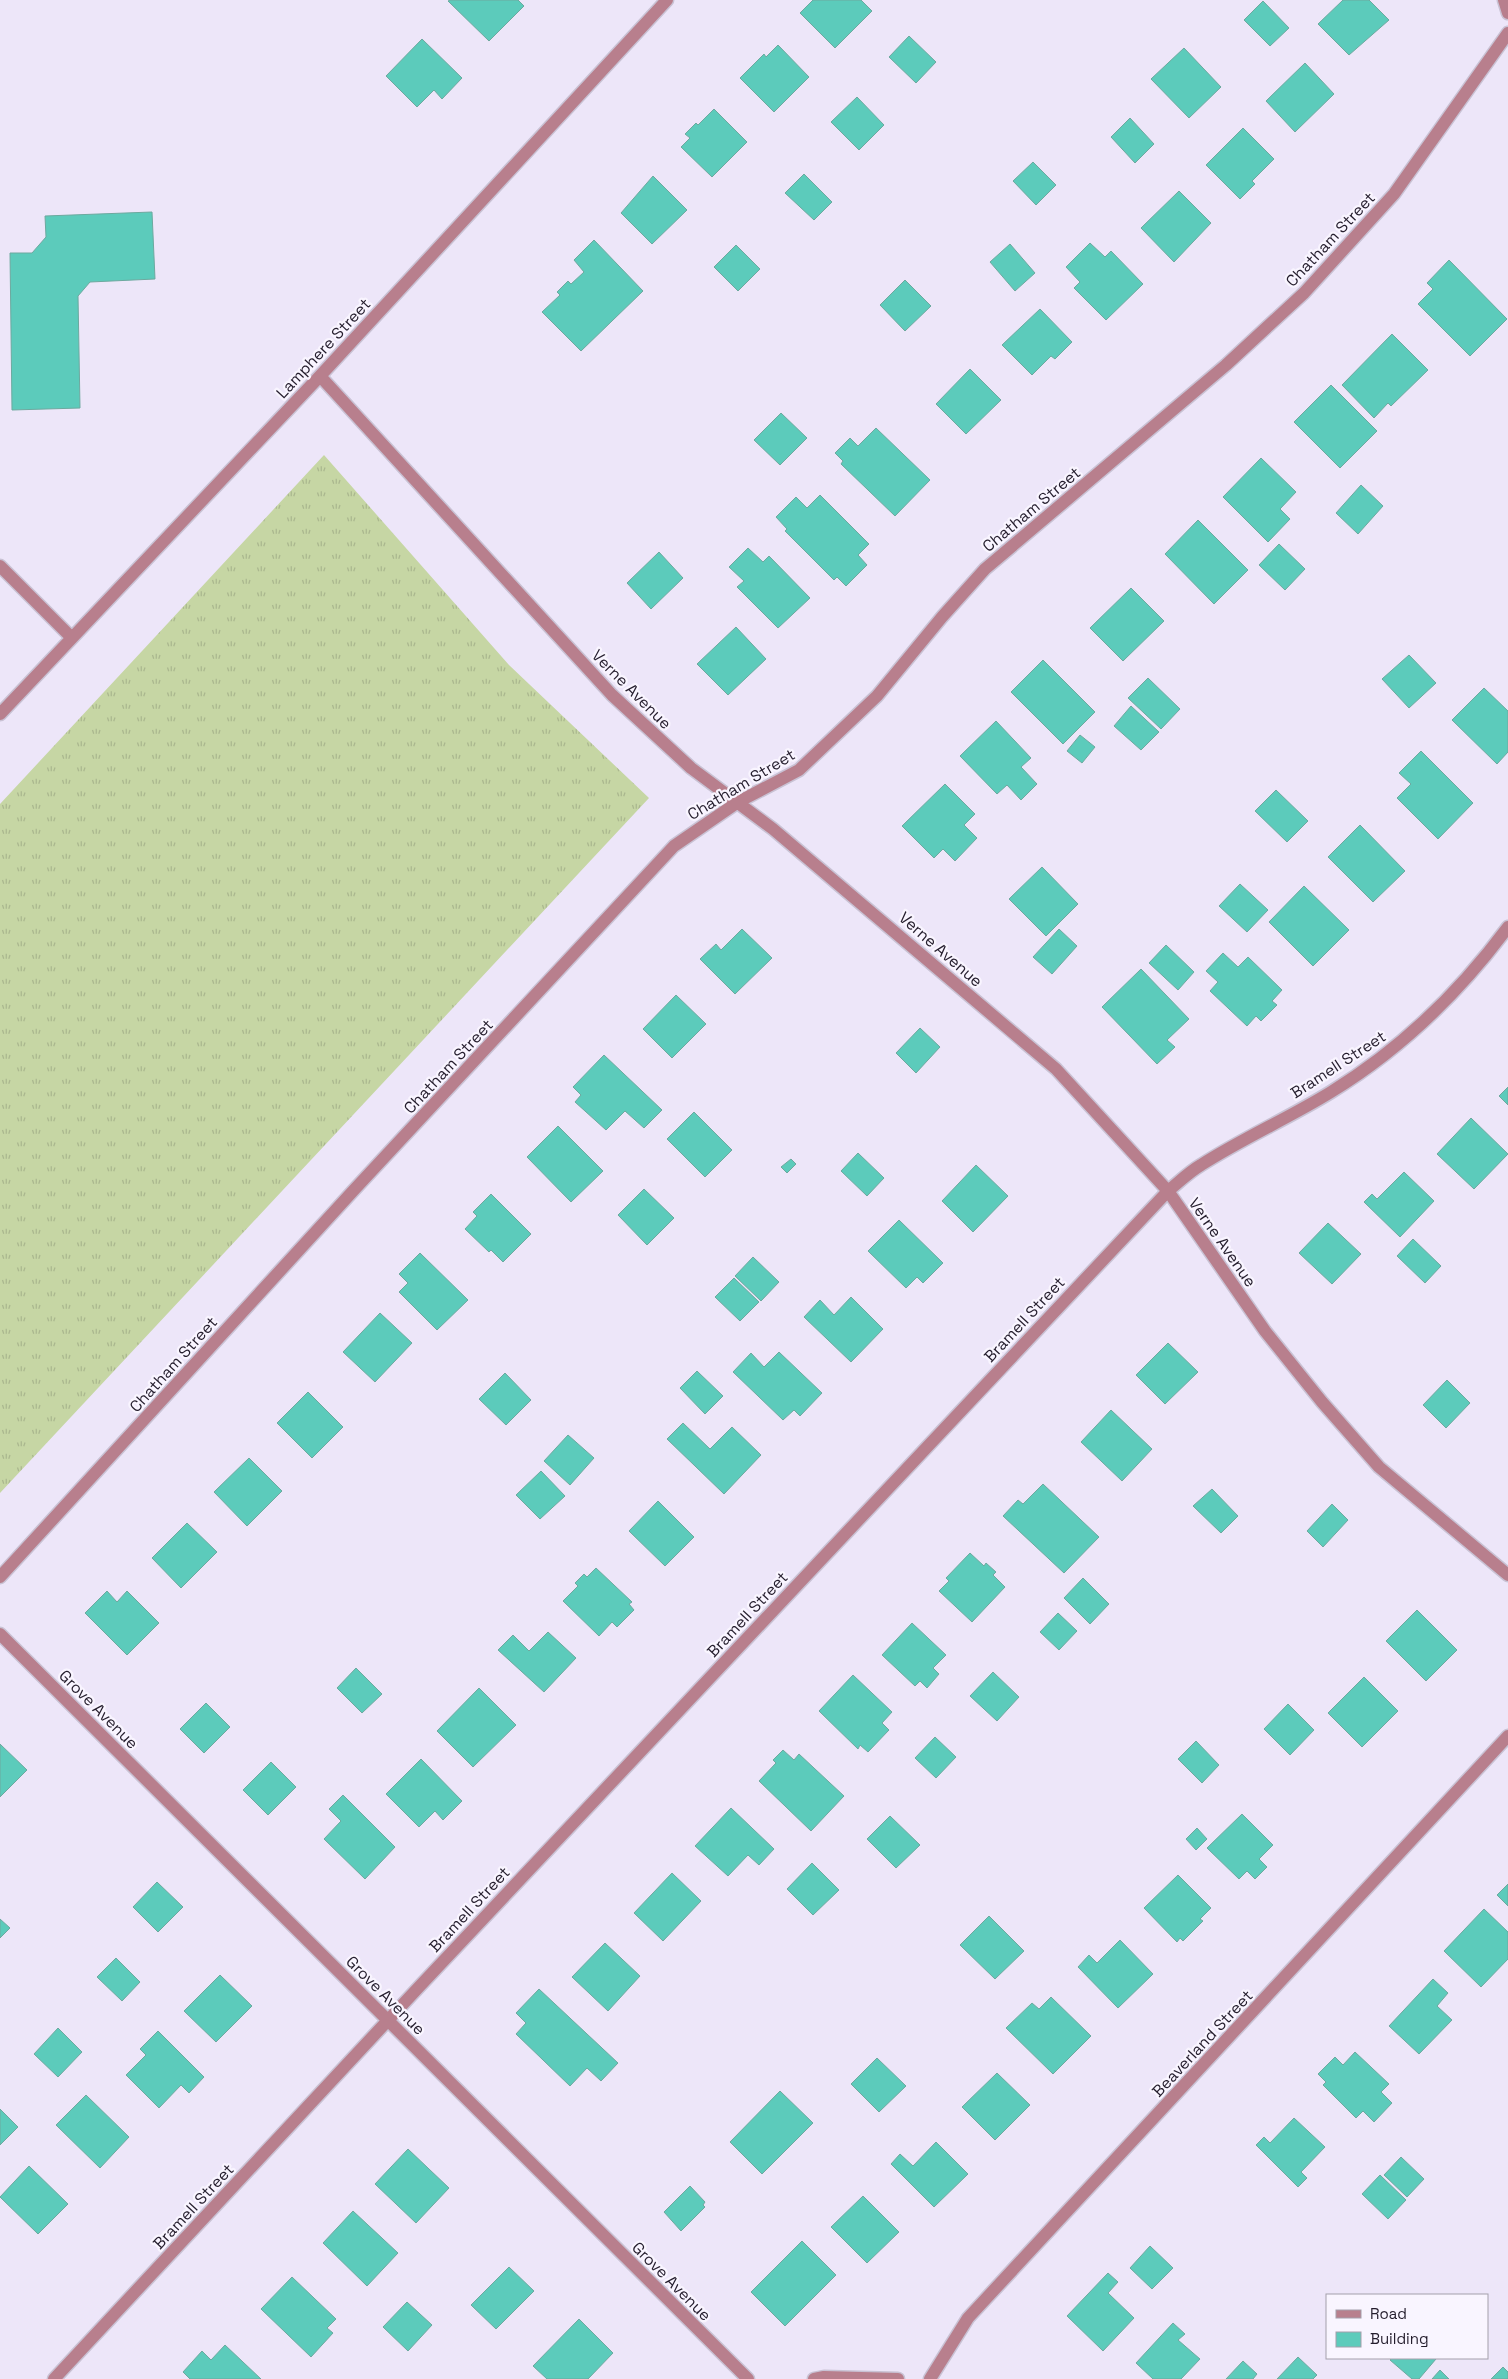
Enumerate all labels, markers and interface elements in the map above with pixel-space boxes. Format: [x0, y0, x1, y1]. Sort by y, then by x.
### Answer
street label: Chatham Street [1281, 188, 1380, 291]
street label: Lamphere Street [272, 294, 375, 403]
street label: Chatham Street [978, 462, 1085, 557]
street label: Verne Avenue [587, 645, 676, 734]
street label: Chatham Street [684, 744, 799, 825]
street label: Verne Avenue [894, 907, 987, 992]
street label: Chatham Street [399, 1015, 498, 1118]
street label: Bramell Street [1287, 1026, 1390, 1103]
street label: Verne Avenue [1184, 1193, 1261, 1291]
street label: Bramell Street [979, 1272, 1069, 1367]
street label: Chatham Street [125, 1312, 222, 1417]
street label: Bramell Street [702, 1567, 792, 1662]
street label: Grove Avenue [54, 1665, 143, 1754]
street label: Bramell Street [424, 1862, 514, 1957]
street label: Grove Avenue [341, 1951, 430, 2040]
street label: Beaverland Street [1147, 1985, 1257, 2101]
street label: Bramell Street [148, 2159, 238, 2254]
street label: Grove Avenue [627, 2237, 716, 2326]
legend [1326, 2294, 1488, 2359]
text: Road [1370, 2304, 1407, 2323]
text: Building [1370, 2329, 1429, 2348]

